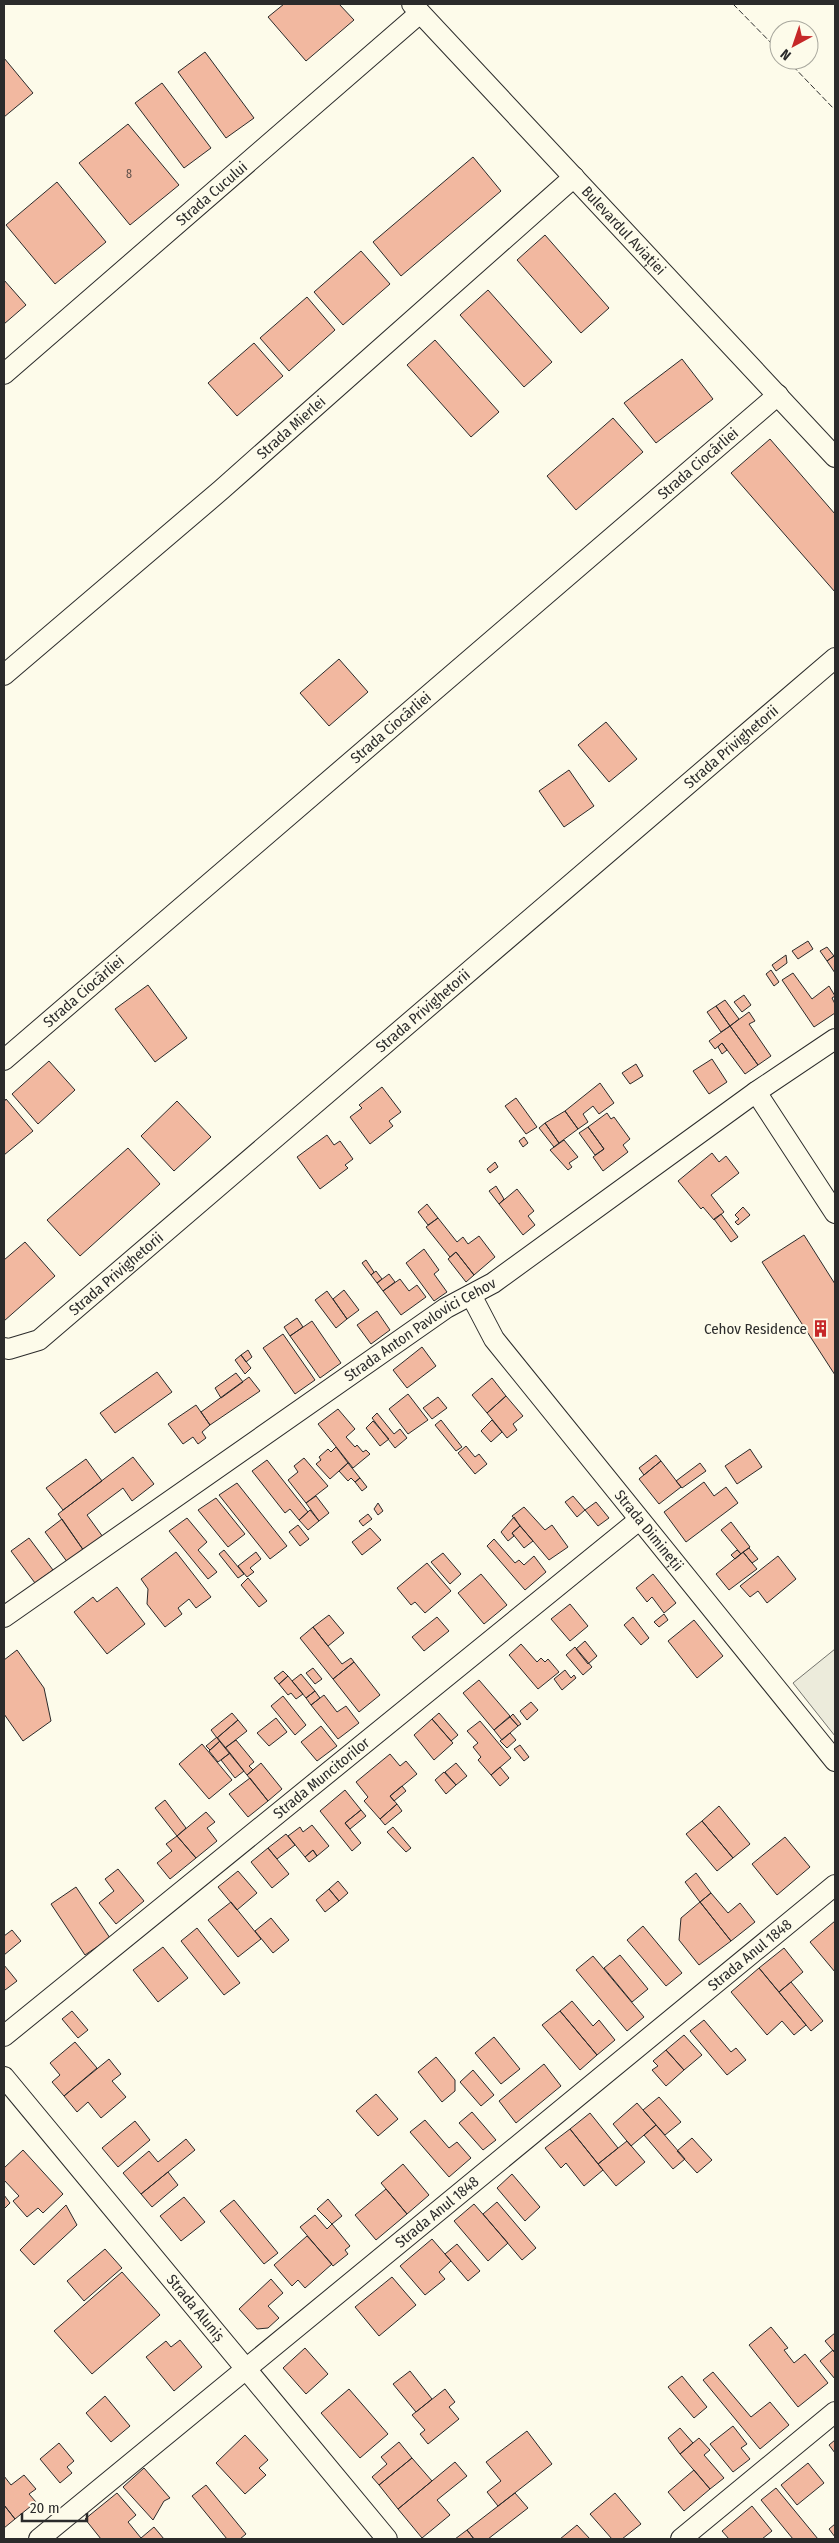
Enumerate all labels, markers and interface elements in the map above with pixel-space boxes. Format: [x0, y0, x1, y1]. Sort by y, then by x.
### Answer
north arrow [769, 20, 819, 70]
text: N [777, 45, 795, 64]
street label: Strada Cucului [172, 158, 251, 230]
house number: 8 [126, 167, 132, 181]
street label: Bulevardul Aviației [578, 182, 669, 279]
street label: Strada Mierlei [253, 393, 329, 463]
street label: Strada Ciocârliei [654, 424, 742, 503]
street label: Strada Ciocârliei [347, 688, 435, 767]
street label: Strada Privighetorii [680, 702, 782, 792]
street label: Strada Ciocârliei [40, 952, 128, 1031]
street label: Strada Privighetorii [372, 966, 474, 1056]
street label: Strada Privighetorii [65, 1229, 167, 1319]
street label: Strada Anton Pavlovici Cehov [341, 1274, 499, 1385]
building icon: Cehov Residence [811, 1319, 831, 1339]
place label: Cehov Residence [704, 1320, 807, 1338]
street label: Strada Dimineții [611, 1486, 687, 1575]
street label: Strada Muncitorilor [270, 1733, 374, 1822]
street label: Strada Anul 1848 [704, 1915, 795, 1995]
street label: Strada Anul 1848 [392, 2172, 482, 2252]
street label: Strada Aluniș [163, 2271, 228, 2346]
scale bar [22, 2490, 88, 2522]
text: 20 m [30, 2499, 60, 2517]

